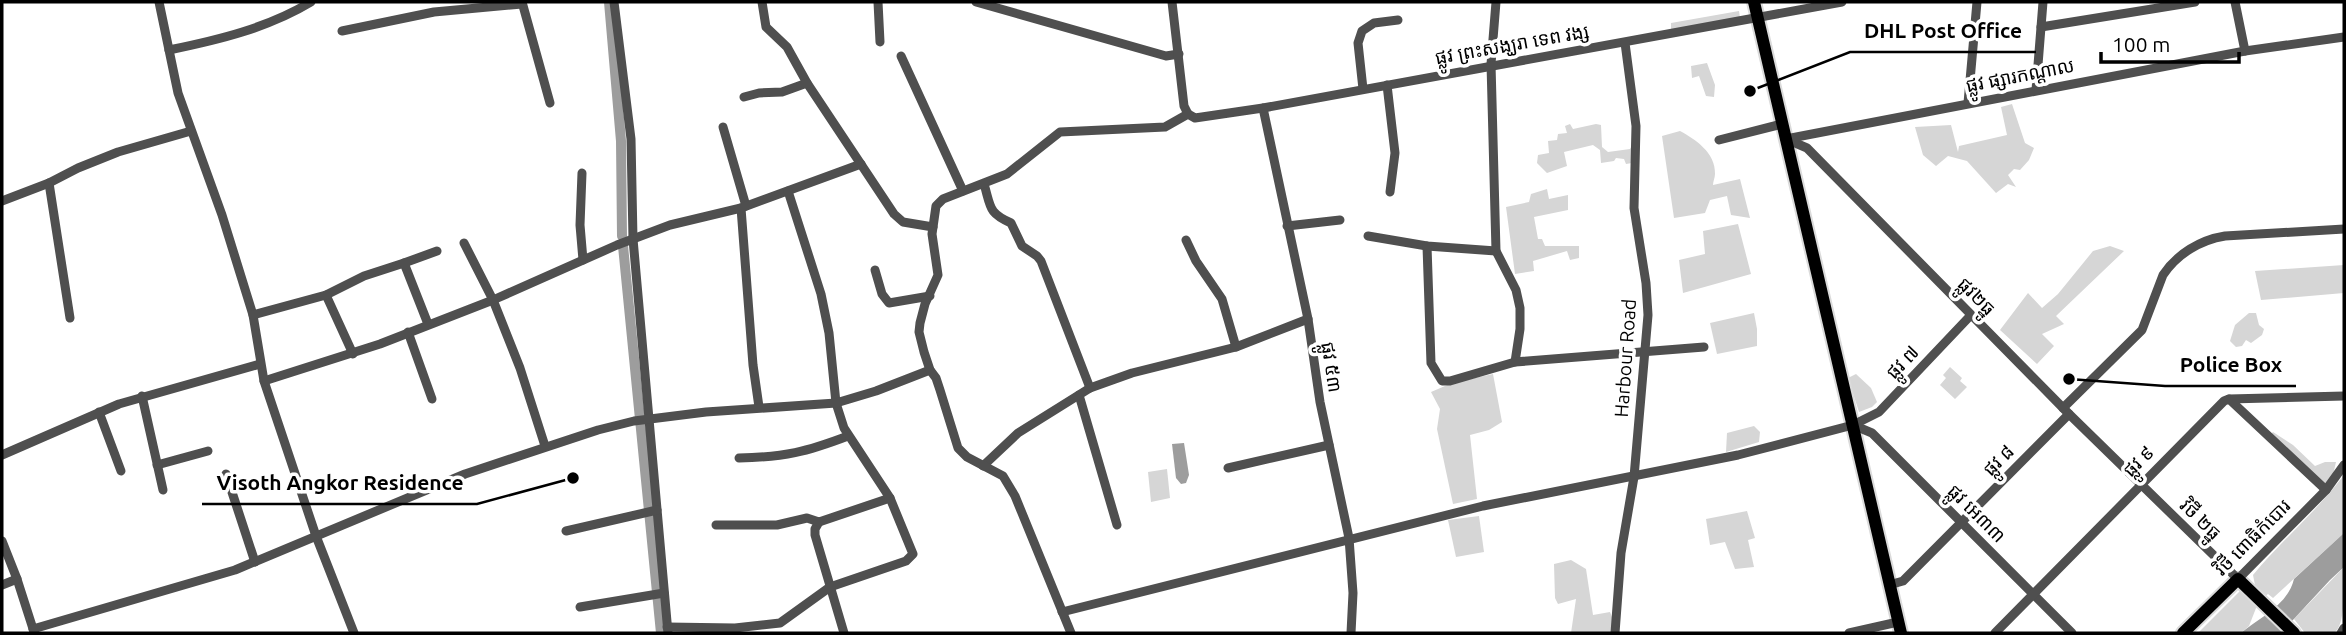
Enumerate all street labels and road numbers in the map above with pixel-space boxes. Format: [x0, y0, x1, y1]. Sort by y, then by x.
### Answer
street label: ផ្លូវ ព្រះសង្ឃរា ទេព វង្ស [1433, 20, 1592, 75]
street label: ផ្លូវ ផ្សារកណ្តាល [1964, 54, 2077, 103]
street label: ផ្លូវ២ធ្នូ [1949, 272, 2001, 324]
street label: Harbour Road [1610, 298, 1640, 418]
street label: ផ្លូវ ៥៣ [1311, 340, 1347, 395]
street label: ផ្លូវ ៧ [1881, 341, 1928, 388]
street label: ផ្លូវ ៨ [1978, 440, 2023, 485]
street label: ផ្លូវ ៩ [2118, 441, 2163, 486]
street label: ផ្លូវ អេ៣៣ [1939, 479, 2011, 551]
street label: វិថី ២ធ្នូ [2171, 494, 2226, 549]
street label: វិថី ពោធិកំបោរ [2209, 494, 2295, 580]

